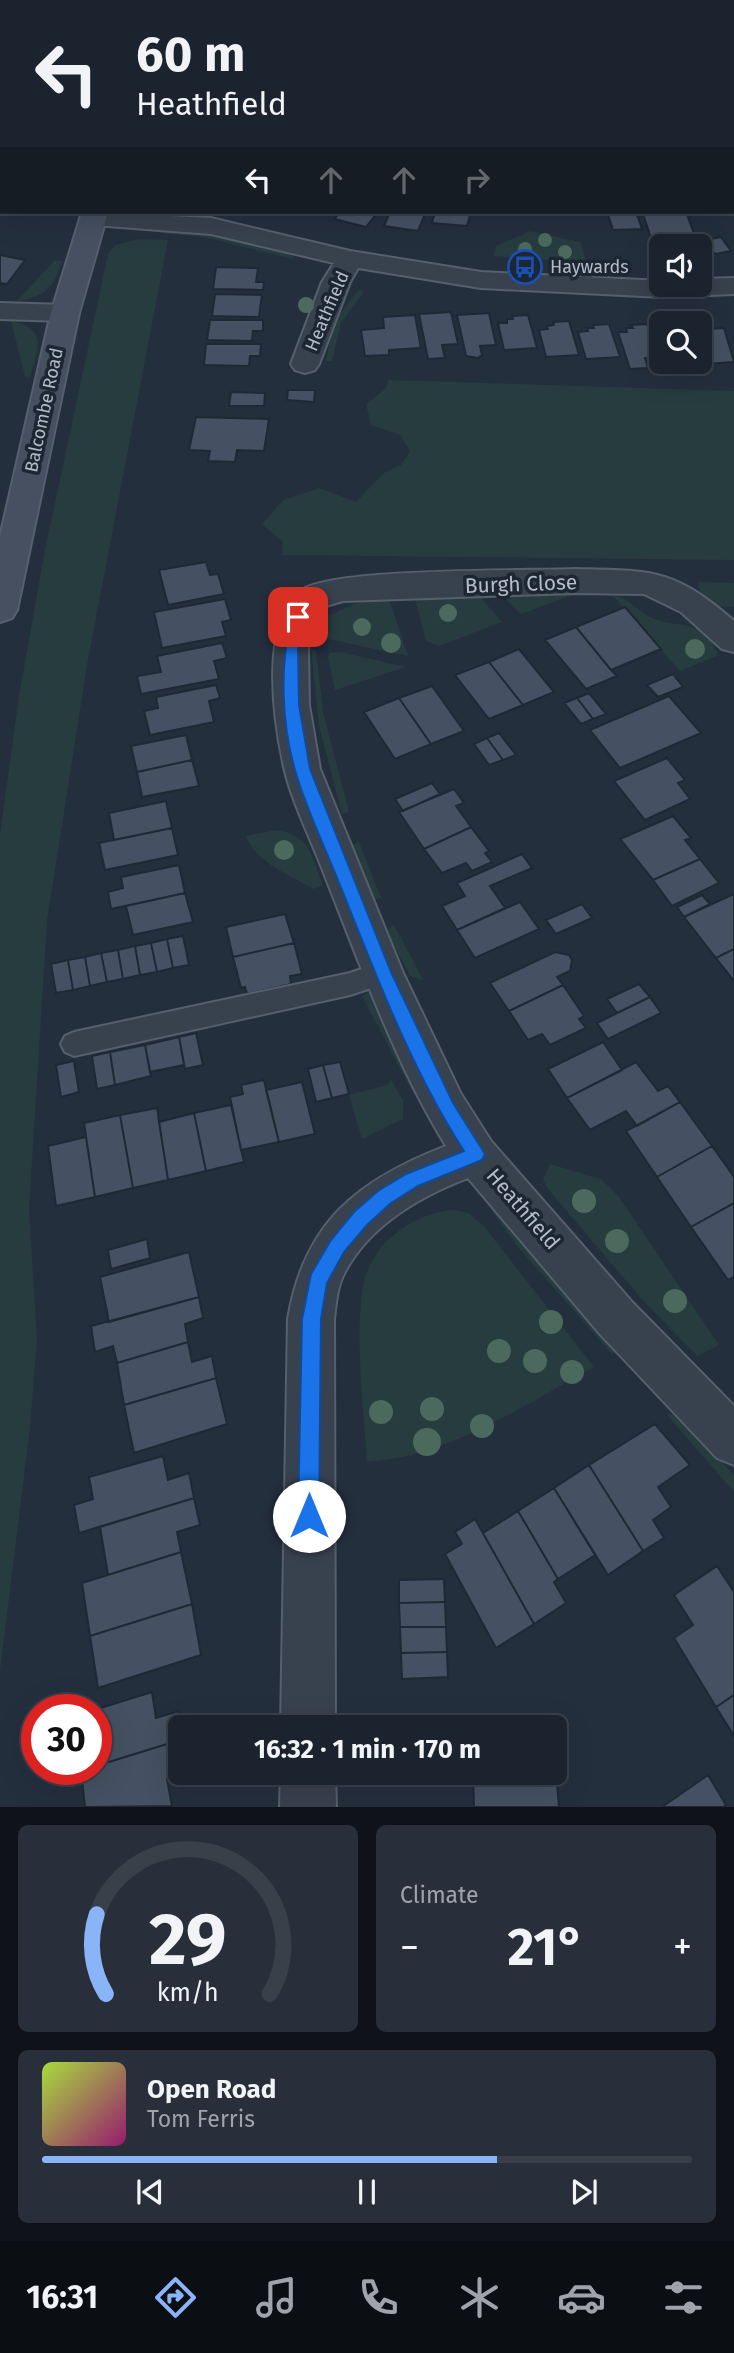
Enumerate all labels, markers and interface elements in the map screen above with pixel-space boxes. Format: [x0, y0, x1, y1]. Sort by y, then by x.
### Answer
text: 60 m [136, 25, 245, 84]
icon: left [21, 28, 112, 119]
text: Heathfield [136, 85, 287, 123]
icon: left [239, 161, 277, 199]
icon: ahead [312, 161, 350, 199]
icon: ahead [385, 161, 423, 199]
icon: right [458, 161, 496, 199]
map controls [649, 234, 712, 374]
button: sound [649, 234, 712, 297]
bus stop icon: Haywards [506, 248, 544, 286]
place label: Haywards [550, 256, 629, 278]
street label: Heathfield [300, 268, 354, 354]
button: search [649, 311, 712, 374]
street label: Balcombe Road [20, 346, 68, 474]
street label: Burgh Close [464, 569, 578, 599]
pin [268, 587, 328, 647]
icon: arrive [279, 598, 317, 636]
street label: Heathfield [481, 1163, 565, 1255]
position arrow [272, 1479, 346, 1553]
speed limit sign: 30 [21, 1694, 112, 1785]
text: 16:32 · 1 min · 170 m [254, 1734, 481, 1765]
text: Climate [400, 1881, 479, 1909]
text: 29 [149, 1897, 227, 1984]
text: 21° [508, 1916, 585, 1979]
text: − [400, 1924, 419, 1970]
text: + [673, 1924, 692, 1970]
text: km/h [157, 1978, 219, 2008]
text: Open Road [147, 2074, 276, 2105]
text: Tom Ferris [147, 2105, 255, 2133]
icon: previous [131, 2173, 169, 2211]
icon: pause [348, 2173, 386, 2211]
icon: next [565, 2173, 603, 2211]
icon: directions [151, 2273, 200, 2322]
icon: music [252, 2273, 301, 2322]
icon: phone [354, 2273, 403, 2322]
icon: climate [455, 2273, 504, 2322]
icon: car [557, 2273, 606, 2322]
icon: filters [659, 2273, 708, 2322]
text: 16:31 [26, 2278, 98, 2316]

